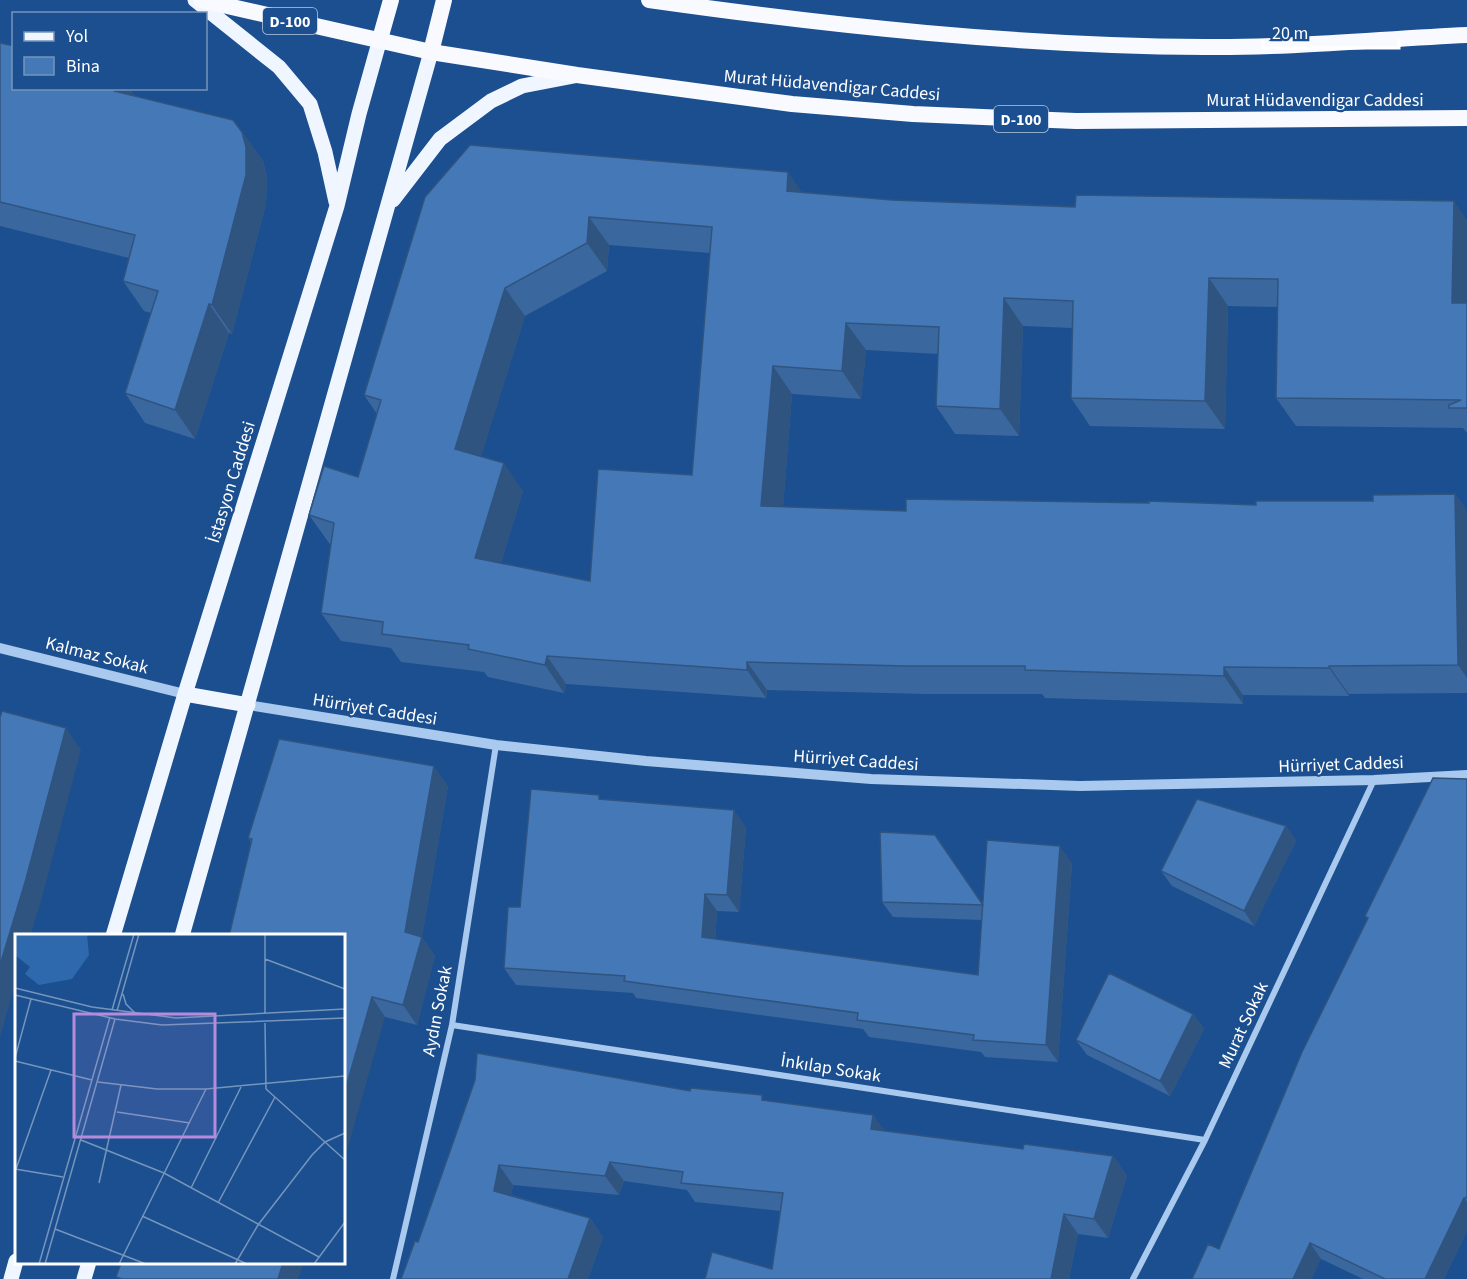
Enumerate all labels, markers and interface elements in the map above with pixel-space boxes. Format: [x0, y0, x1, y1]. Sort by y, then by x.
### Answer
road number: D-100 [263, 8, 317, 34]
legend [12, 12, 207, 90]
scale bar [1263, 12, 1400, 50]
text: 20 m [1272, 21, 1308, 46]
text: Yol [65, 24, 88, 49]
text: Bina [66, 54, 100, 79]
street label: Murat Hüdavendigar Caddesi [723, 64, 941, 107]
street label: Murat Hüdavendigar Caddesi [1206, 88, 1424, 113]
road number: D-100 [994, 106, 1048, 132]
street label: İstasyon Caddesi [201, 418, 262, 546]
street label: Kalmaz Sokak [43, 631, 151, 680]
street label: Hürriyet Caddesi [311, 687, 439, 732]
street label: Hürriyet Caddesi [793, 744, 919, 777]
street label: Hürriyet Caddesi [1278, 750, 1404, 779]
inset map [15, 934, 345, 1264]
street label: Aydın Sokak [416, 964, 459, 1059]
street label: Murat Sokak [1212, 978, 1275, 1073]
street label: İnkılap Sokak [779, 1048, 883, 1089]

